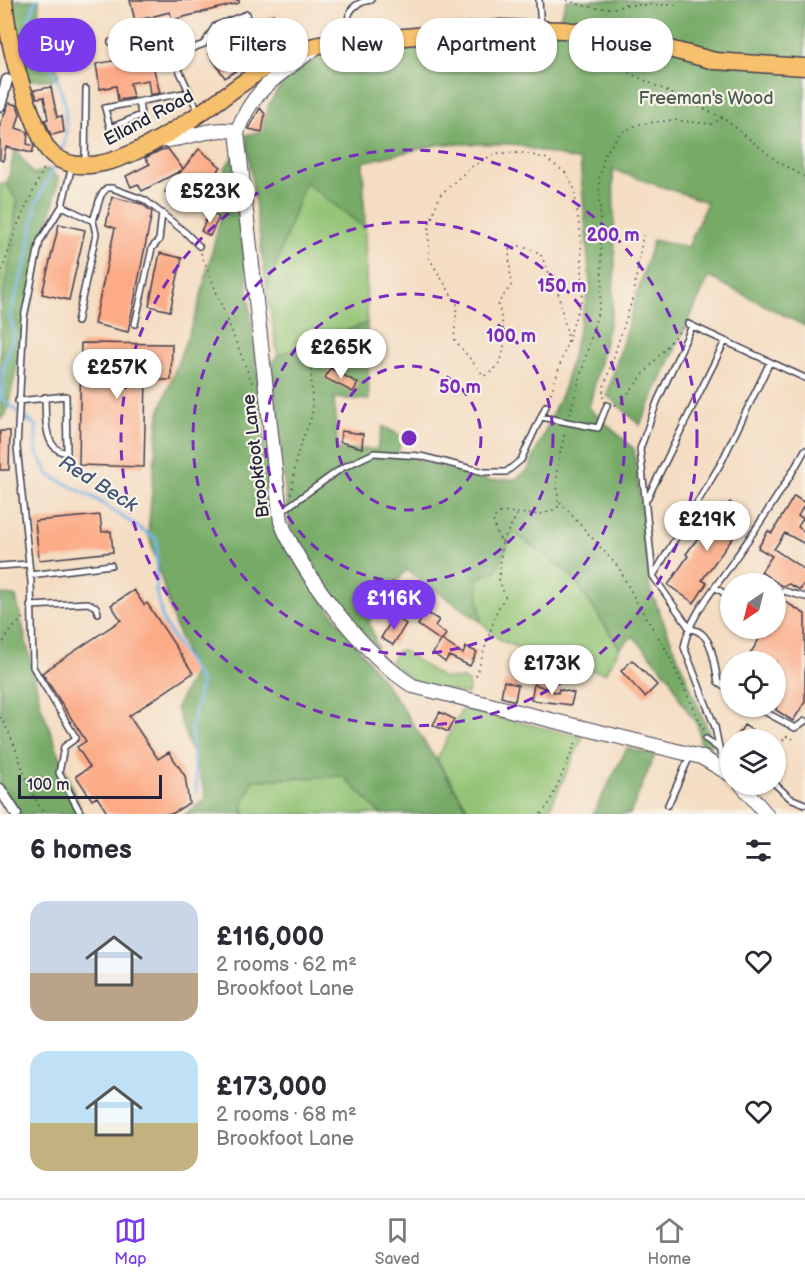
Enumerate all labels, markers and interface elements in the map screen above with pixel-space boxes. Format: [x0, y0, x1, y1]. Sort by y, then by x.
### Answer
chip: Buy [18, 18, 96, 72]
chip: Rent [108, 18, 195, 72]
chip: Filters [207, 18, 308, 72]
chip: New [320, 18, 404, 72]
chip: Apartment [416, 18, 557, 72]
chip: House [569, 18, 673, 72]
street label: Elland Road [100, 86, 198, 150]
park label: Freeman's Wood [638, 88, 774, 109]
pin: £523K [168, 173, 252, 224]
text: £523K [180, 180, 240, 204]
text: 200 m [586, 225, 640, 246]
text: 150 m [537, 276, 587, 297]
text: 100 m [486, 326, 536, 347]
pin: £265K [299, 329, 383, 380]
text: £265K [310, 336, 372, 360]
pin: £257K [75, 349, 159, 400]
text: £257K [87, 356, 147, 380]
text: 50 m [439, 377, 481, 398]
street label: Brookfoot Lane [238, 393, 274, 519]
centre of rings [399, 428, 419, 448]
water label: Red Beck [54, 450, 143, 518]
pin: £219K [665, 501, 749, 552]
text: £219K [678, 508, 736, 532]
north arrow [720, 573, 786, 639]
map controls [720, 573, 786, 795]
pin: £116K [352, 580, 436, 631]
text: £116K [367, 587, 422, 611]
pin: £173K [510, 645, 594, 696]
button: locate [720, 651, 786, 717]
text: £173K [523, 652, 581, 676]
button: layers [720, 729, 786, 795]
scale bar [18, 772, 162, 800]
text: 100 m [27, 776, 70, 795]
icon: filters [742, 834, 775, 867]
text: 6 homes [30, 835, 132, 866]
text: £116,000 [216, 922, 324, 953]
icon: home [78, 925, 150, 997]
icon: heart [742, 945, 775, 978]
text: 2 rooms · 62 m² [216, 953, 357, 977]
text: Brookfoot Lane [216, 977, 354, 1001]
text: £173,000 [216, 1072, 327, 1103]
icon: home [78, 1075, 150, 1147]
icon: heart [742, 1095, 775, 1128]
text: 2 rooms · 68 m² [216, 1103, 357, 1127]
text: Brookfoot Lane [216, 1127, 354, 1151]
tab: Map [114, 1214, 147, 1269]
tab: Saved [375, 1214, 420, 1269]
tab: Home [648, 1214, 691, 1269]

